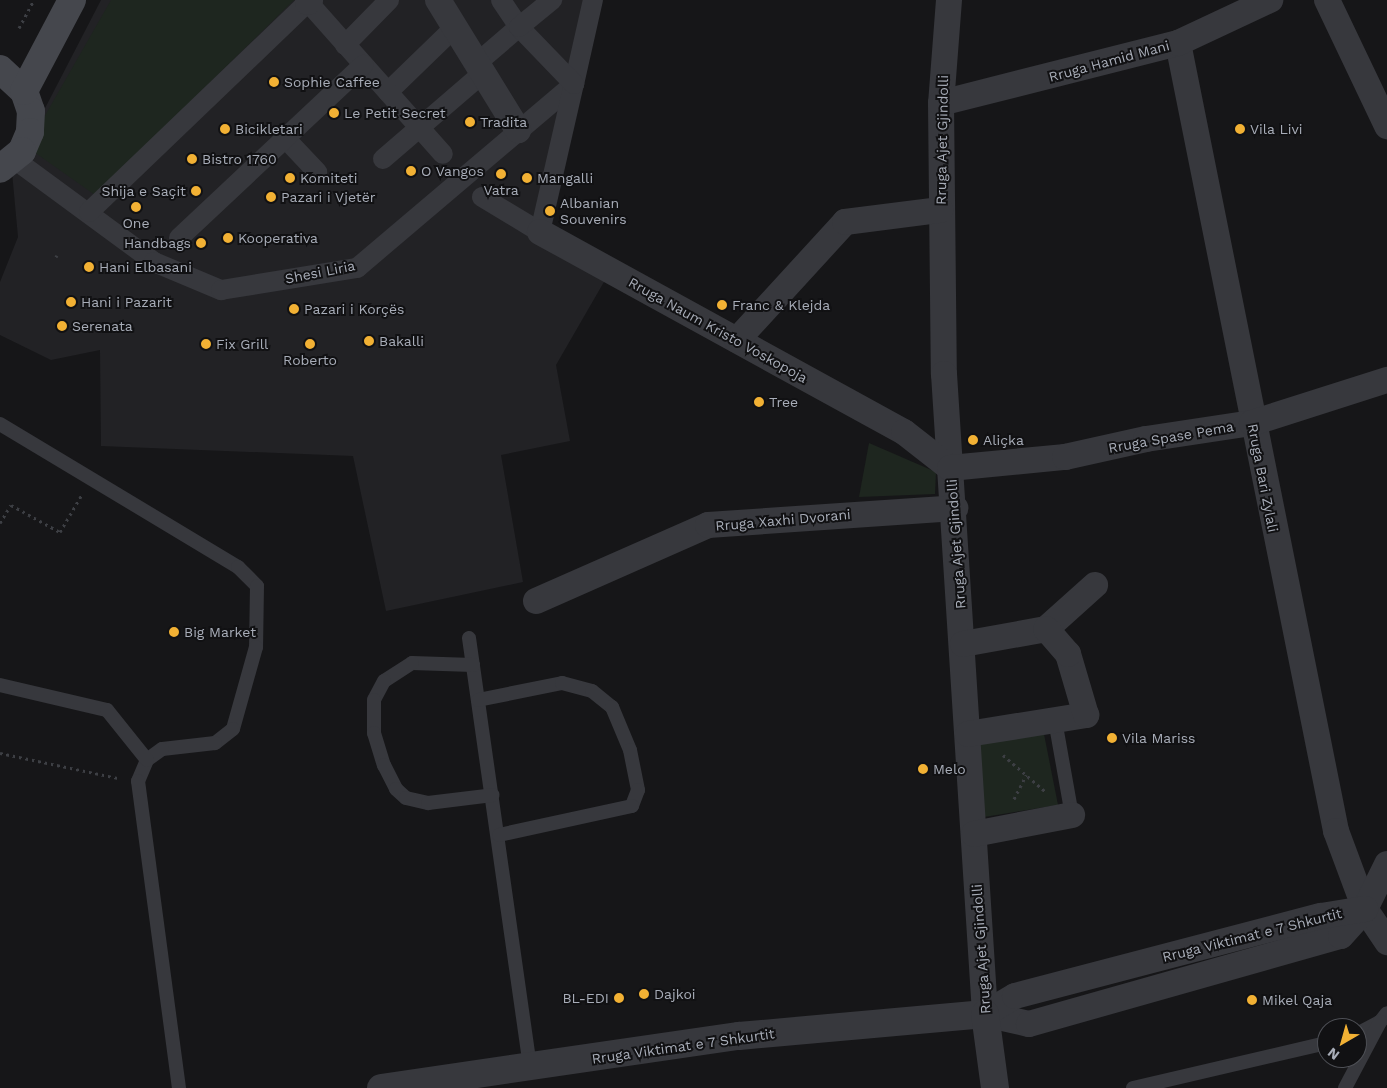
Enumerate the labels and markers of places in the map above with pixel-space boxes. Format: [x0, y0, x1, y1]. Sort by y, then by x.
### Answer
place label: Sophie Caffee [284, 74, 380, 90]
marker: Sophie Caffee [268, 76, 280, 88]
place label: Le Petit Secret [344, 105, 446, 121]
marker: Le Petit Secret [328, 107, 340, 119]
place label: Tradita [480, 114, 527, 130]
marker: Tradita [464, 116, 476, 128]
place label: Bicikletari [235, 121, 303, 137]
place label: Vila Livi [1250, 121, 1303, 137]
marker: Bicikletari [219, 123, 231, 135]
marker: Vila Livi [1234, 123, 1246, 135]
place label: Bistro 1760 [202, 151, 277, 167]
marker: Bistro 1760 [186, 153, 198, 165]
place label: O Vangos [421, 163, 484, 179]
marker: O Vangos [405, 165, 417, 177]
marker: Vatra [495, 168, 507, 180]
place label: Komiteti [300, 170, 357, 186]
place label: Mangalli [537, 170, 593, 186]
marker: Komiteti [284, 172, 296, 184]
marker: Mangalli [521, 172, 533, 184]
place label: Vatra [483, 182, 519, 198]
place label: Shija e Saçit [101, 183, 186, 199]
marker: Shija e Saçit [190, 185, 202, 197]
place label: Pazari i Vjetër [281, 189, 376, 205]
marker: Pazari i Vjetër [265, 191, 277, 203]
place label: Albanian Souvenirs [560, 195, 627, 228]
marker: One [130, 201, 142, 213]
marker: Albanian Souvenirs [544, 205, 556, 217]
place label: One [122, 215, 150, 231]
place label: Kooperativa [238, 230, 318, 246]
marker: Kooperativa [222, 232, 234, 244]
place label: Handbags [124, 235, 191, 251]
marker: Handbags [195, 237, 207, 249]
place label: Hani Elbasani [99, 259, 192, 275]
marker: Hani Elbasani [83, 261, 95, 273]
place label: Hani i Pazarit [81, 294, 172, 310]
marker: Hani i Pazarit [65, 296, 77, 308]
place label: Franc & Klejda [732, 297, 830, 313]
marker: Franc & Klejda [716, 299, 728, 311]
place label: Pazari i Korçës [304, 301, 404, 317]
marker: Pazari i Korçës [288, 303, 300, 315]
place label: Serenata [72, 318, 133, 334]
marker: Serenata [56, 320, 68, 332]
place label: Bakalli [379, 333, 424, 349]
marker: Bakalli [363, 335, 375, 347]
place label: Fix Grill [216, 336, 269, 352]
marker: Fix Grill [200, 338, 212, 350]
marker: Roberto [304, 338, 316, 350]
place label: Roberto [283, 352, 337, 368]
place label: Tree [769, 394, 798, 410]
marker: Tree [753, 396, 765, 408]
place label: Aliçka [983, 432, 1024, 448]
marker: Aliçka [967, 434, 979, 446]
place label: Big Market [184, 624, 256, 640]
marker: Big Market [168, 626, 180, 638]
place label: Vila Mariss [1122, 730, 1196, 746]
marker: Vila Mariss [1106, 732, 1118, 744]
place label: Melo [933, 761, 966, 777]
marker: Melo [917, 763, 929, 775]
place label: Dajkoi [654, 986, 696, 1002]
marker: Dajkoi [638, 988, 650, 1000]
place label: BL-EDI [562, 990, 609, 1006]
marker: BL-EDI [613, 992, 625, 1004]
place label: Mikel Qaja [1262, 992, 1333, 1008]
marker: Mikel Qaja [1246, 994, 1258, 1006]

